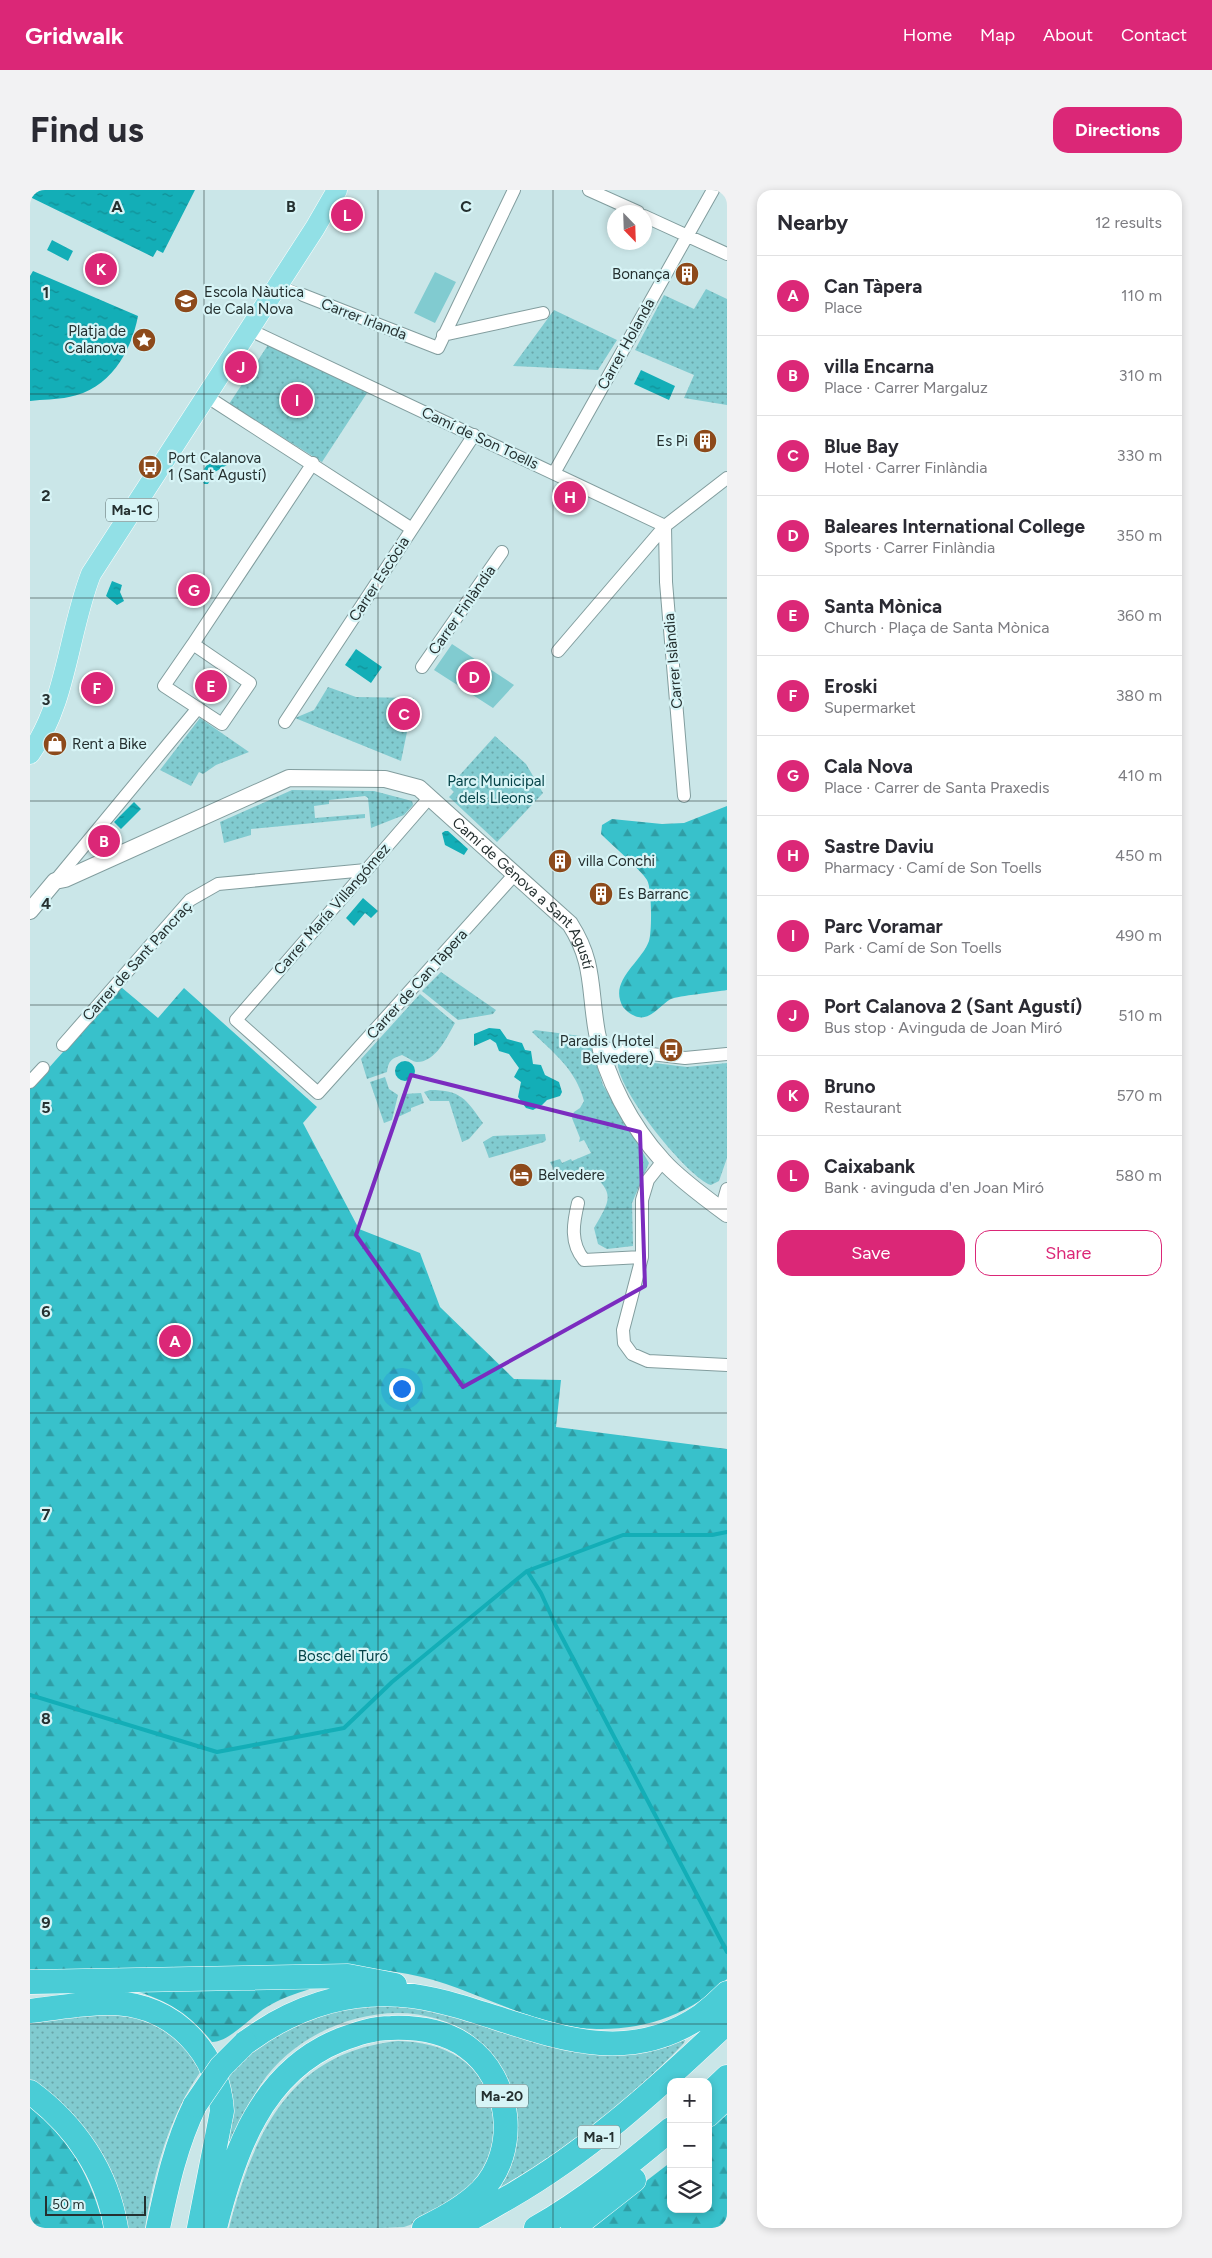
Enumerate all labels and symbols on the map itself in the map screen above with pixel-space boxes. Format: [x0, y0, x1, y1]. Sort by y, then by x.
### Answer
pin: L [331, 196, 363, 234]
text: A [111, 197, 123, 216]
text: B [286, 197, 296, 216]
text: C [460, 197, 472, 216]
north arrow [607, 205, 652, 250]
pin: K [85, 250, 117, 288]
building icon: Bonança [674, 261, 700, 287]
place label: Bonança [612, 265, 670, 283]
text: 1 [43, 283, 49, 302]
place label: Escola Nàutica de Cala Nova [204, 283, 304, 318]
school or university icon: Escola Nàutica de Cala Nova [173, 288, 199, 314]
street label: Carrer Irlanda [319, 294, 409, 344]
street label: Carrer Holanda [594, 295, 658, 393]
place label: Platja de Calanova [64, 322, 126, 357]
place icon: Platja de Calanova [131, 327, 157, 353]
pin: J [225, 348, 257, 386]
pin: I [281, 381, 313, 419]
street label: Camí de Son Toells [419, 403, 541, 473]
building icon: Es Pi [692, 428, 718, 454]
place label: Es Pi [656, 432, 688, 450]
place label: Port Calanova 1 (Sant Agustí) [168, 449, 266, 484]
bus stop icon: Port Calanova 1 (Sant Agustí) [137, 454, 163, 480]
pin: H [554, 478, 586, 516]
text: 2 [41, 486, 51, 505]
road number: Ma-1C [106, 498, 158, 522]
street label: Carrer Escòcia [345, 533, 413, 625]
street label: Carrer Finlàndia [425, 562, 499, 658]
pin: G [178, 571, 210, 609]
street label: Carrer Islàndia [660, 612, 686, 710]
pin: D [458, 658, 490, 696]
pin: E [195, 667, 227, 705]
pin: F [81, 669, 113, 707]
text: 3 [42, 690, 51, 709]
pin: C [388, 695, 420, 733]
shop icon: Rent a Bike [42, 731, 68, 757]
place label: Rent a Bike [72, 735, 147, 753]
park label: Parc Municipal dels Lleons [447, 772, 545, 807]
street label: Camí de Gènova a Sant Agustí [448, 813, 598, 972]
pin: B [88, 822, 120, 860]
street label: Carrer María Villangómez [270, 840, 394, 978]
building icon: villa Conchi [547, 848, 573, 874]
place label: villa Conchi [578, 852, 655, 870]
building icon: Es Barranc [588, 881, 614, 907]
place label: Es Barranc [618, 885, 689, 903]
text: 4 [41, 894, 51, 913]
street label: Carrer de Sant Pancraç [79, 898, 195, 1024]
street label: Carrer de Can Tàpera [363, 925, 471, 1043]
place label: Paradis (Hotel Belvedere) [560, 1032, 654, 1067]
bus stop icon: Paradis (Hotel Belvedere) [658, 1037, 684, 1063]
text: 5 [41, 1098, 51, 1117]
hotel icon: Belvedere [508, 1162, 534, 1188]
place label: Belvedere [538, 1166, 605, 1184]
text: 6 [41, 1302, 51, 1321]
pin: A [159, 1322, 191, 1360]
your location [389, 1376, 415, 1402]
text: 7 [42, 1505, 51, 1524]
park label: Bosc del Turó [298, 1647, 388, 1665]
text: 8 [41, 1709, 51, 1728]
text: 9 [41, 1913, 51, 1932]
road number: Ma-20 [476, 2084, 528, 2108]
road number: Ma-1 [578, 2125, 620, 2148]
scale bar [45, 2193, 146, 2216]

